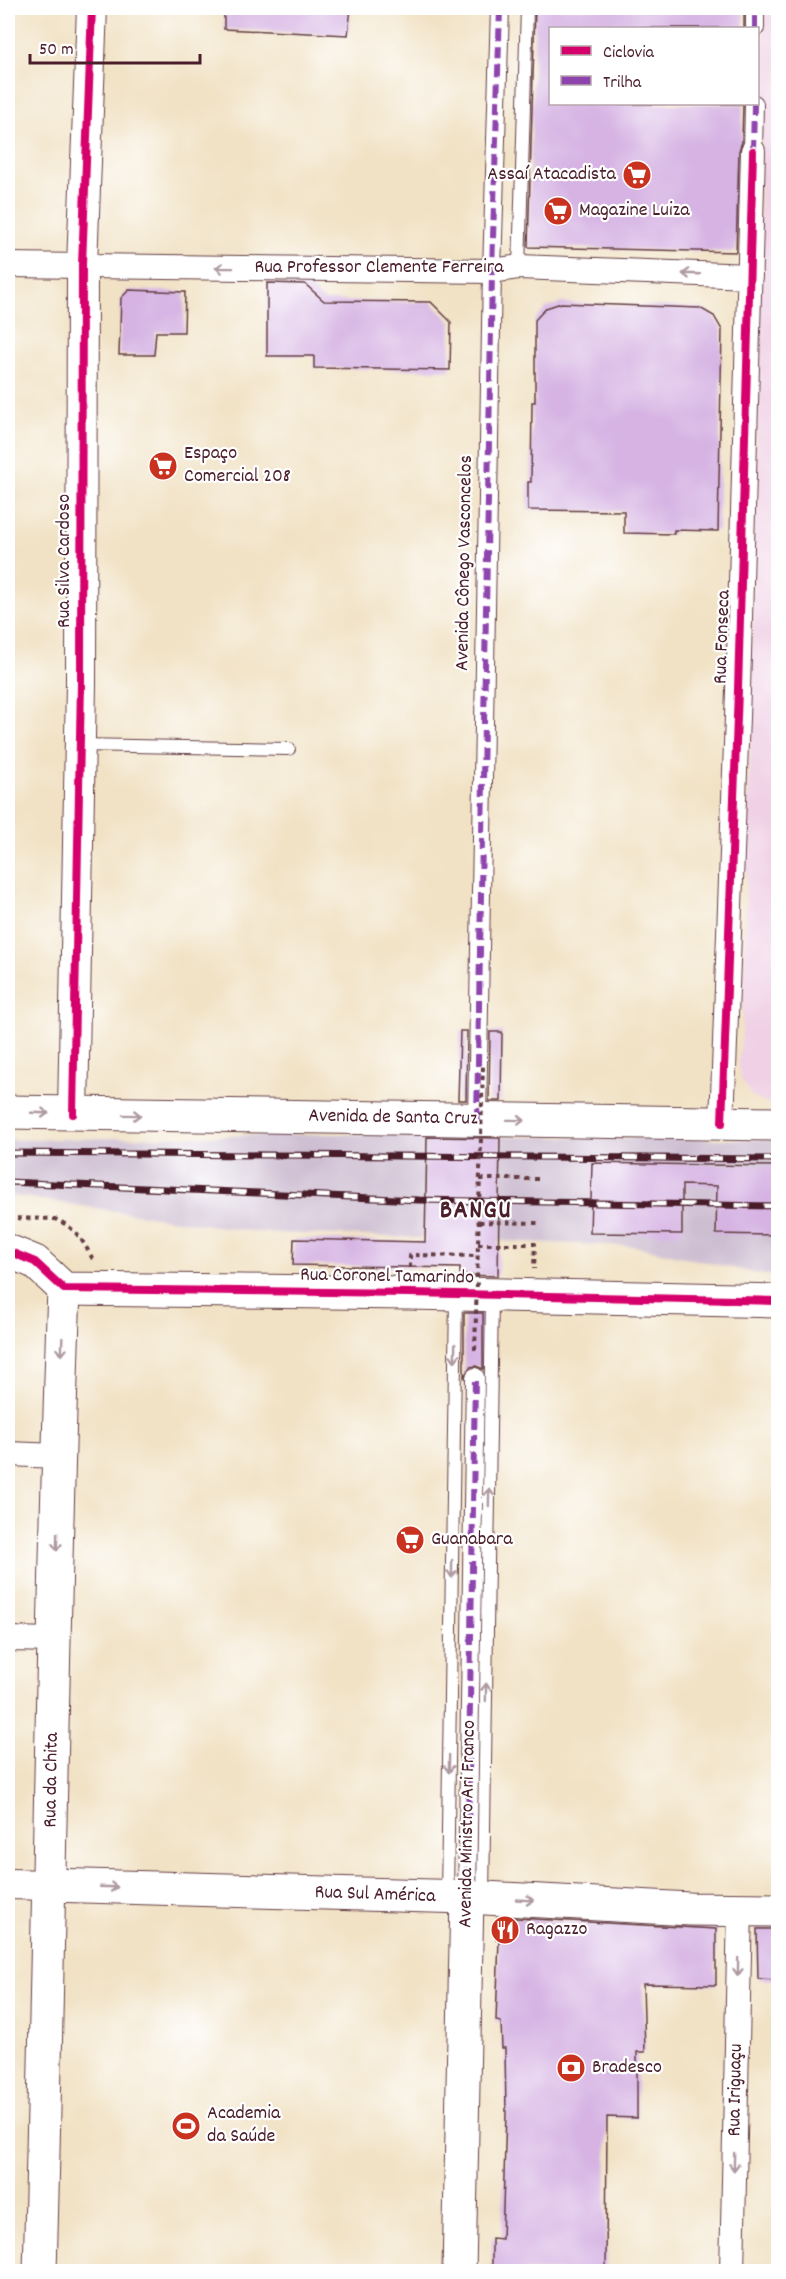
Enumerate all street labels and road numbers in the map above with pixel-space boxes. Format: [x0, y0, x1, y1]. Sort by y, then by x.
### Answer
street label: Rua Professor Clemente Ferreira [254, 254, 504, 282]
street label: Avenida Cônego Vasconcelos [449, 455, 481, 671]
street label: Rua Silva Cardoso [51, 494, 79, 628]
street label: Rua Fonseca [707, 589, 739, 684]
street label: Avenida de Santa Cruz [308, 1103, 478, 1133]
street label: Rua Coronel Tamarindo [300, 1261, 474, 1293]
street label: Avenida Ministro Ari Franco [452, 1720, 484, 1928]
street label: Rua da Chita [37, 1732, 67, 1828]
street label: Rua Sul América [314, 1879, 437, 1911]
street label: Rua Iriguaçu [721, 2043, 751, 2137]

